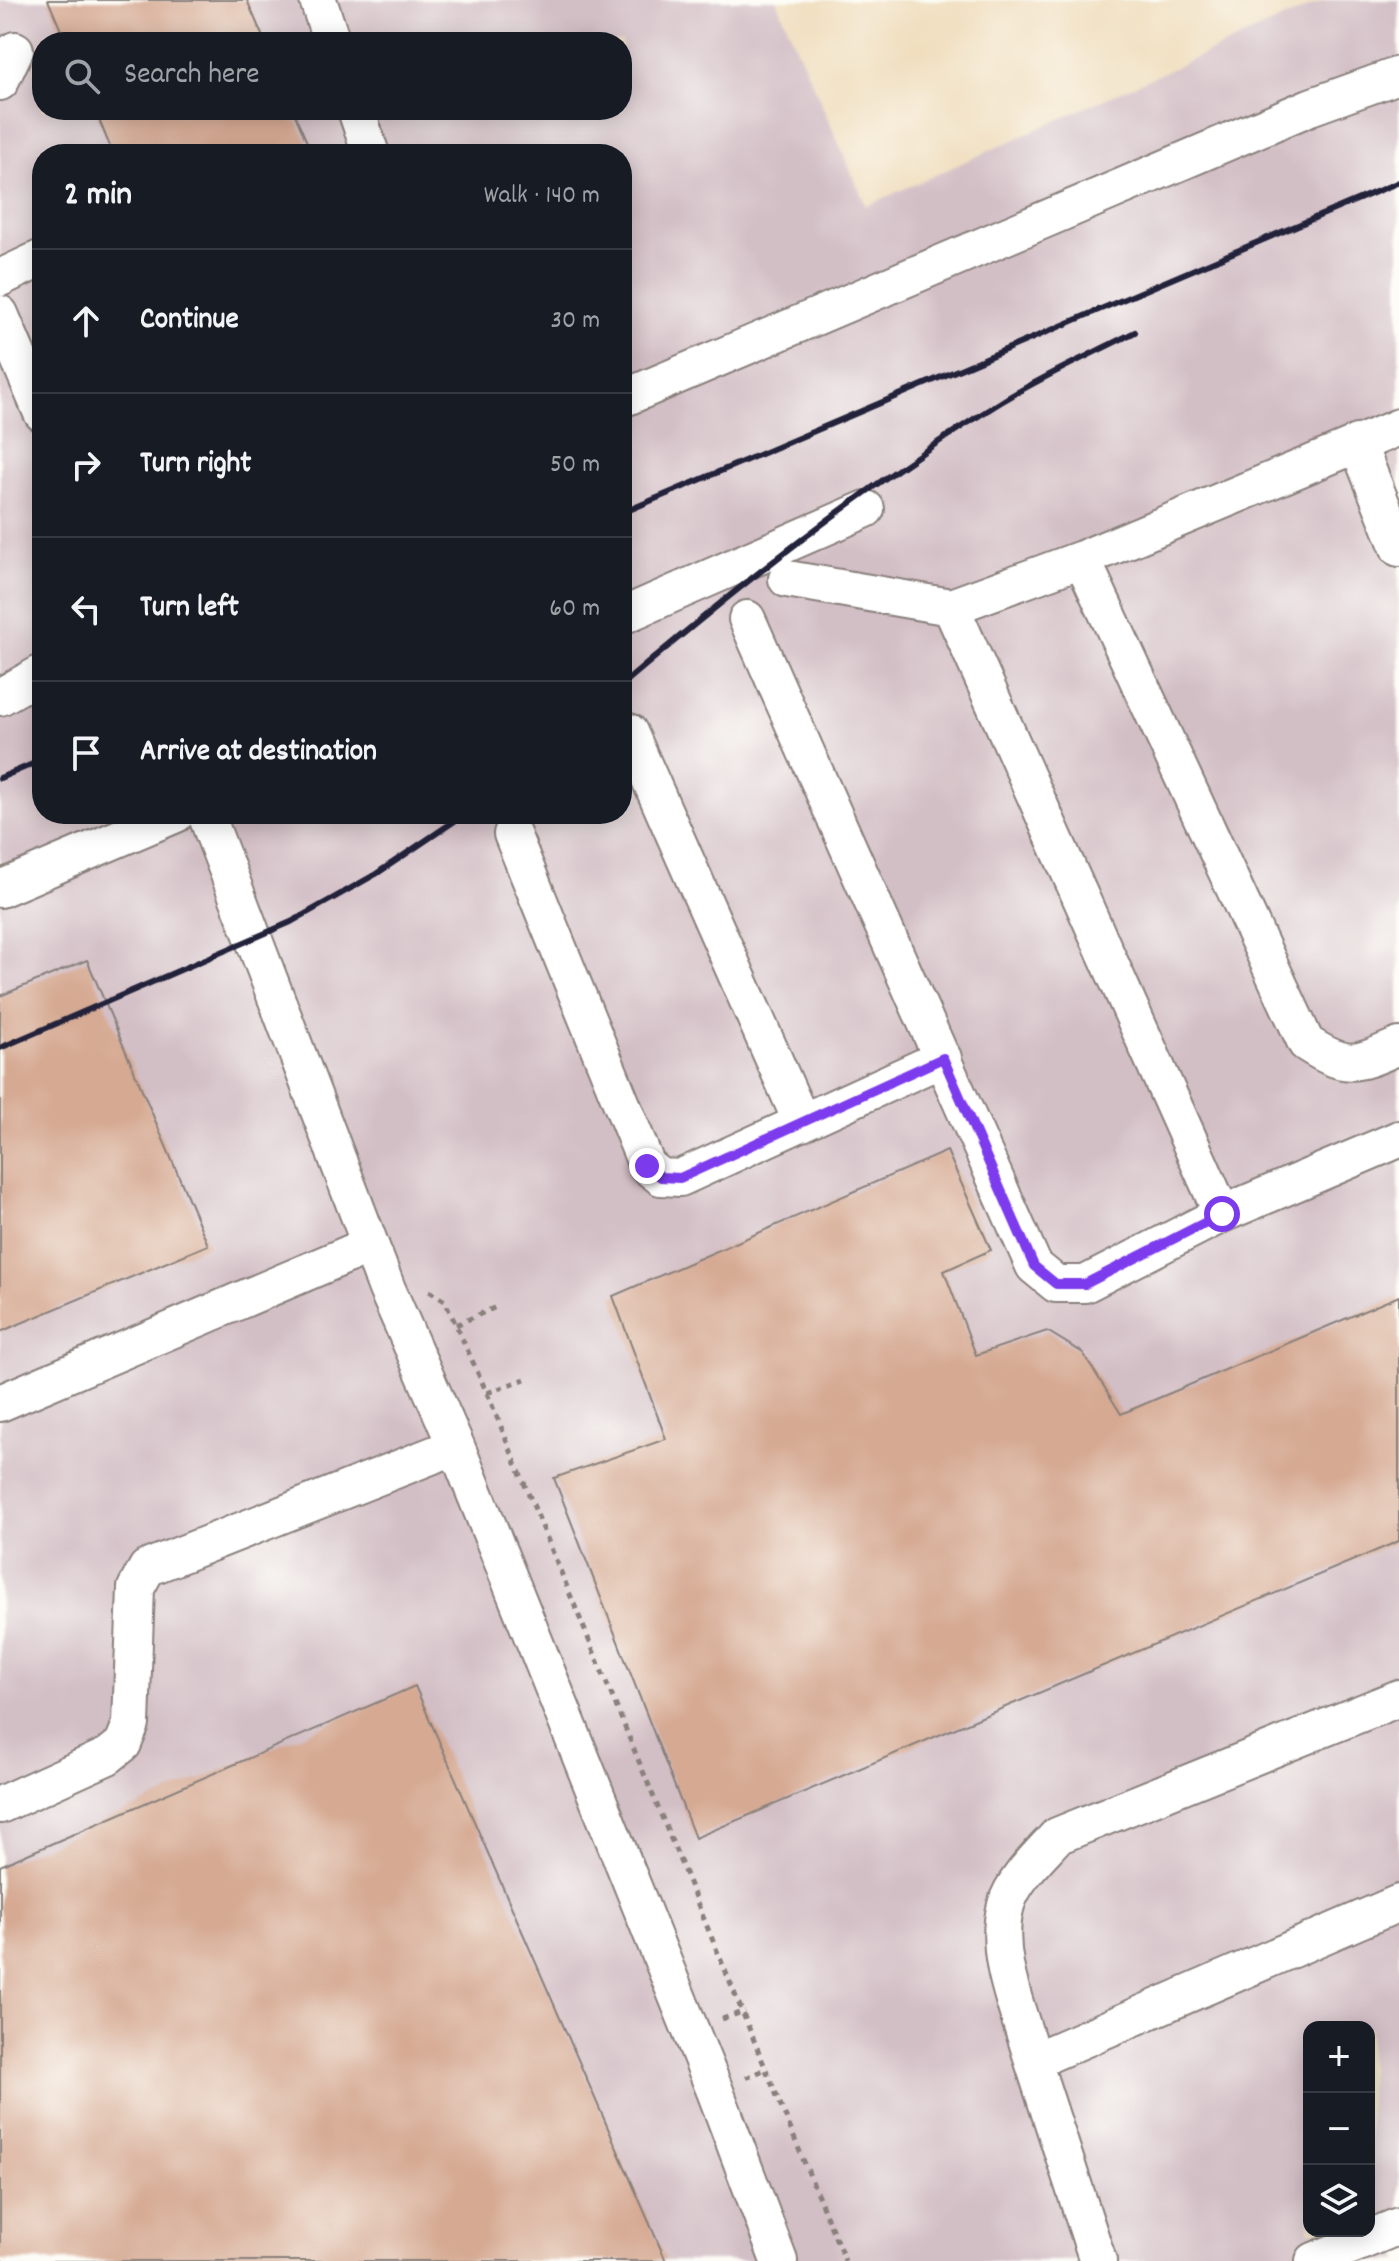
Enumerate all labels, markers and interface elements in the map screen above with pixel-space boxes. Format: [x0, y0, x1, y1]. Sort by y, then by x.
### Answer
search box [32, 32, 632, 120]
icon: search [60, 54, 104, 98]
text: Search here [124, 55, 260, 98]
text: 2 min [64, 172, 132, 221]
text: Walk · 140 m [484, 178, 600, 215]
icon: ahead [64, 299, 108, 343]
text: Continue [140, 300, 239, 343]
text: 30 m [550, 303, 600, 340]
icon: right [64, 443, 108, 487]
text: Turn right [140, 444, 251, 487]
text: 50 m [550, 447, 600, 484]
icon: left [64, 587, 108, 631]
text: Turn left [140, 588, 239, 631]
text: 60 m [549, 591, 600, 628]
icon: arrive [64, 731, 108, 775]
text: Arrive at destination [140, 732, 377, 775]
route end [629, 1148, 665, 1184]
route start [1204, 1196, 1240, 1232]
map controls [1303, 2021, 1375, 2237]
button: + [1303, 2021, 1375, 2093]
button: − [1303, 2093, 1375, 2165]
button: layers [1303, 2165, 1375, 2237]

